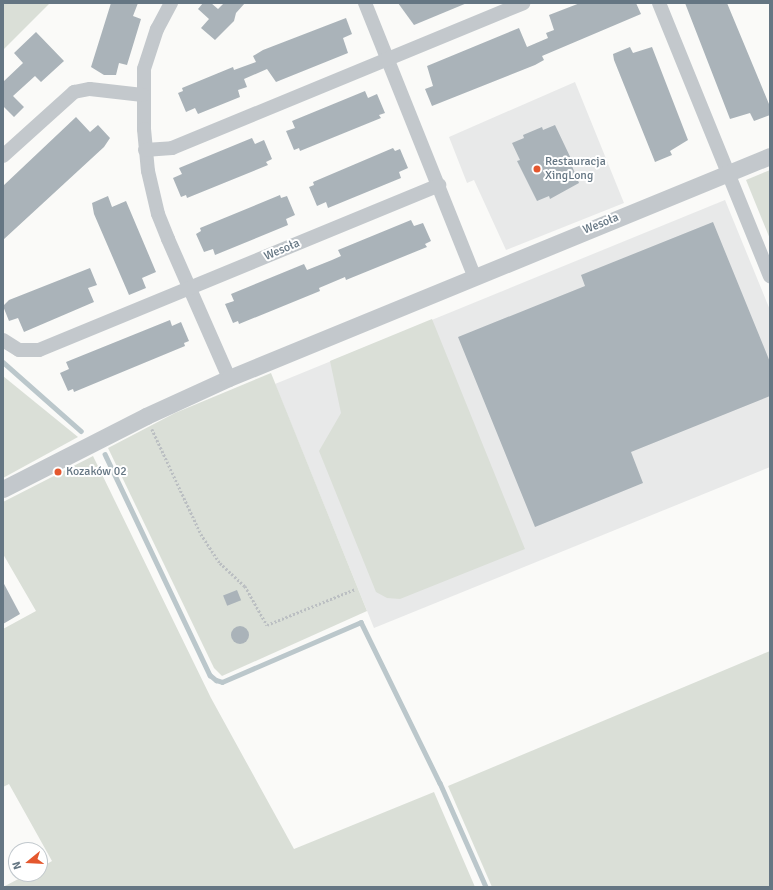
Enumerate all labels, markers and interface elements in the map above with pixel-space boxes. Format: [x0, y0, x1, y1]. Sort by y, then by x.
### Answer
place label: Restauracja XingLong [545, 155, 606, 183]
marker: Restauracja XingLong [532, 164, 542, 174]
street label: Wesoła [581, 210, 621, 238]
street label: Wesoła [262, 236, 302, 264]
place label: Kozaków 02 [66, 465, 127, 479]
marker: Kozaków 02 [53, 467, 63, 477]
north arrow [8, 842, 48, 882]
text: N [10, 860, 24, 871]

